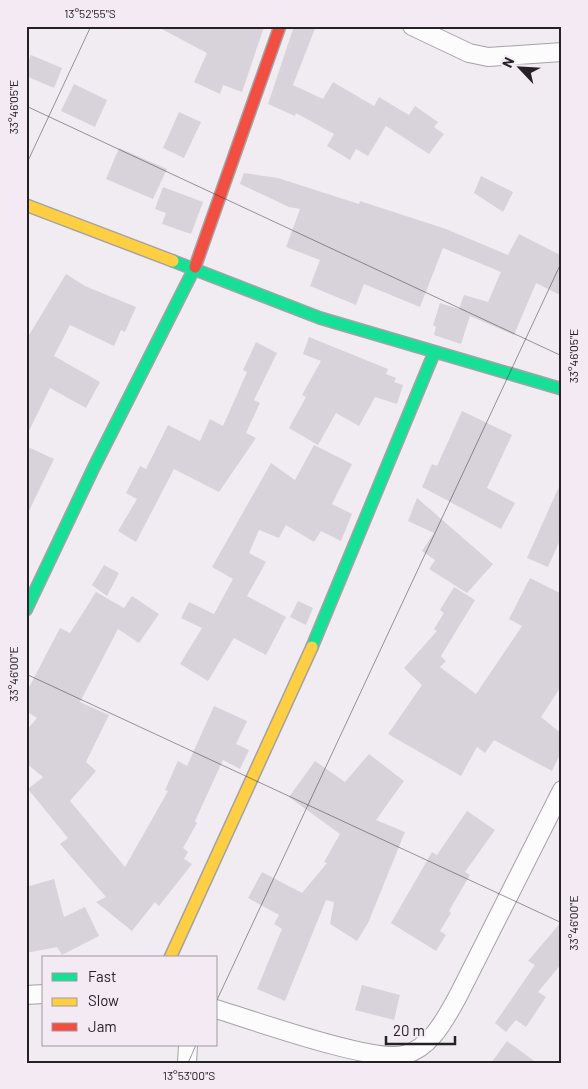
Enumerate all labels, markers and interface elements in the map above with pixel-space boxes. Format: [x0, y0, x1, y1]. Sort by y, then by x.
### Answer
text: 13°52'55"S [64, 6, 116, 20]
north arrow [496, 42, 546, 92]
text: N [498, 54, 517, 70]
text: 33°46'05"E [6, 80, 20, 134]
text: 33°46'05"E [566, 329, 580, 383]
text: 33°46'00"E [6, 646, 20, 702]
text: 33°46'00"E [566, 895, 580, 951]
legend [42, 956, 218, 1046]
text: Fast [88, 967, 116, 985]
text: Slow [88, 991, 119, 1009]
scale bar [386, 1014, 454, 1046]
text: Jam [88, 1017, 117, 1035]
text: 20 m [393, 1021, 425, 1039]
text: 13°53'00"S [163, 1068, 215, 1082]

